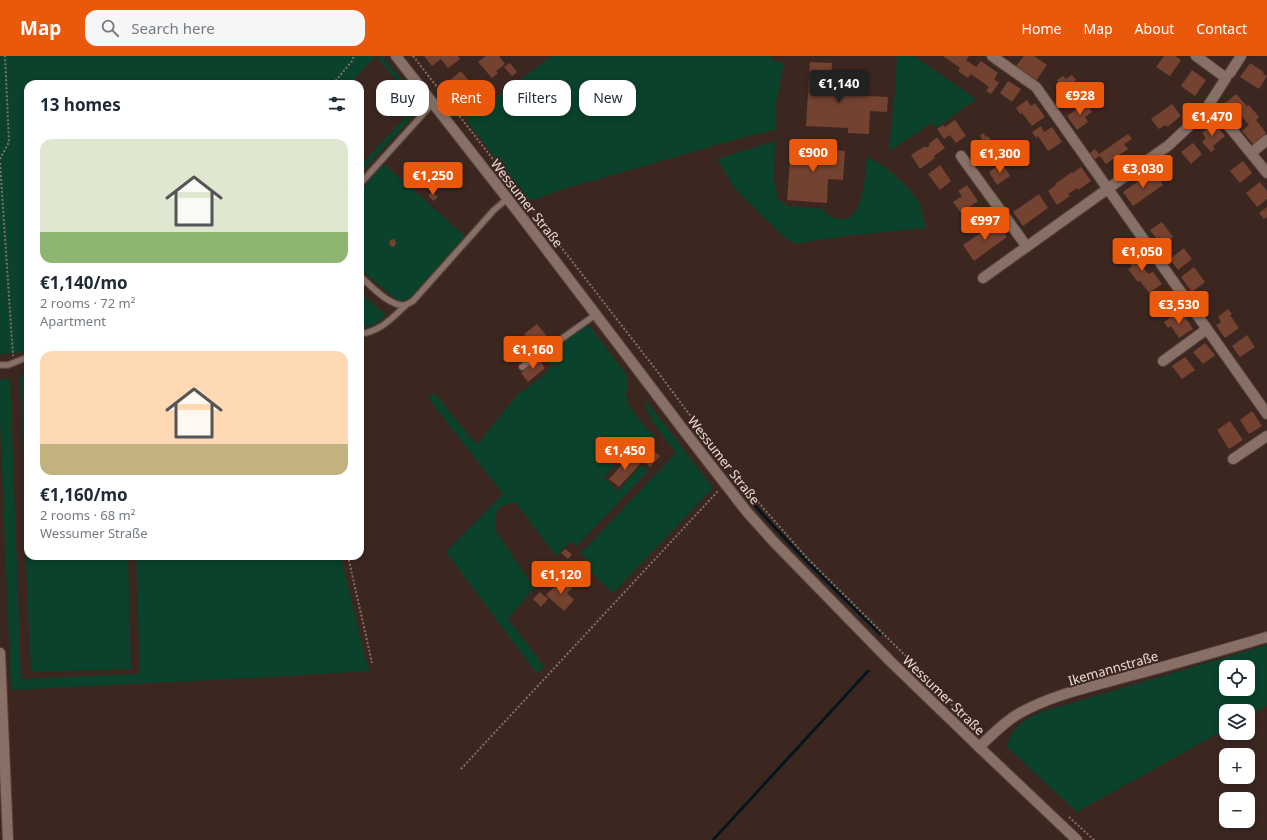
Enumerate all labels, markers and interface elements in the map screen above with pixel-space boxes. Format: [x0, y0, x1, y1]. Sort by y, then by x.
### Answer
search box [85, 10, 365, 46]
text: Map [20, 15, 61, 41]
icon: search [99, 17, 121, 39]
text: Search here [131, 18, 215, 38]
text: Home [1022, 19, 1061, 38]
text: Map [1083, 19, 1113, 38]
text: About [1135, 19, 1174, 38]
text: Contact [1196, 19, 1247, 38]
pin: €1,140 [806, 70, 872, 104]
text: €1,140 [819, 74, 859, 92]
chip: Buy [376, 80, 429, 116]
chip: Rent [437, 80, 495, 116]
chip: Filters [503, 80, 571, 116]
chip: New [579, 80, 636, 116]
pin: €928 [1056, 82, 1104, 116]
text: €928 [1065, 86, 1095, 104]
text: 13 homes [40, 93, 121, 116]
icon: filters [326, 93, 348, 115]
pin: €1,470 [1179, 103, 1245, 137]
text: €1,470 [1192, 107, 1232, 125]
pin: €900 [789, 139, 837, 173]
pin: €1,300 [967, 140, 1033, 174]
text: €900 [798, 143, 828, 161]
text: €1,300 [980, 144, 1020, 162]
street label: Wessumer Straße [487, 155, 567, 251]
pin: €3,030 [1110, 155, 1176, 189]
text: €3,030 [1123, 159, 1163, 177]
pin: €1,250 [400, 162, 466, 196]
icon: home [158, 165, 230, 237]
text: €1,250 [413, 166, 453, 184]
pin: €997 [961, 207, 1009, 241]
text: €997 [970, 211, 1000, 229]
pin: €1,050 [1109, 238, 1175, 272]
text: €1,050 [1122, 242, 1162, 260]
text: €1,140/mo [40, 271, 128, 294]
pin: €3,530 [1146, 291, 1212, 325]
text: 2 rooms · 72 m² [40, 294, 135, 312]
text: €3,530 [1159, 295, 1199, 313]
text: Apartment [40, 312, 106, 330]
pin: €1,160 [500, 336, 566, 370]
text: €1,160 [513, 340, 553, 358]
icon: home [158, 377, 230, 449]
street label: Wessumer Straße [684, 412, 764, 508]
pin: €1,450 [592, 437, 658, 471]
text: €1,450 [605, 441, 645, 459]
text: €1,160/mo [40, 483, 128, 506]
text: 2 rooms · 68 m² [40, 506, 135, 524]
text: Wessumer Straße [40, 524, 148, 542]
pin: €1,120 [528, 561, 594, 595]
text: €1,120 [541, 565, 581, 583]
street label: Ikemannstraße [1066, 647, 1160, 689]
street label: Wessumer Straße [899, 651, 989, 739]
map controls [1219, 660, 1255, 828]
button: locate [1219, 660, 1255, 696]
button: layers [1219, 704, 1255, 740]
button: + [1219, 748, 1255, 784]
button: − [1219, 792, 1255, 828]

